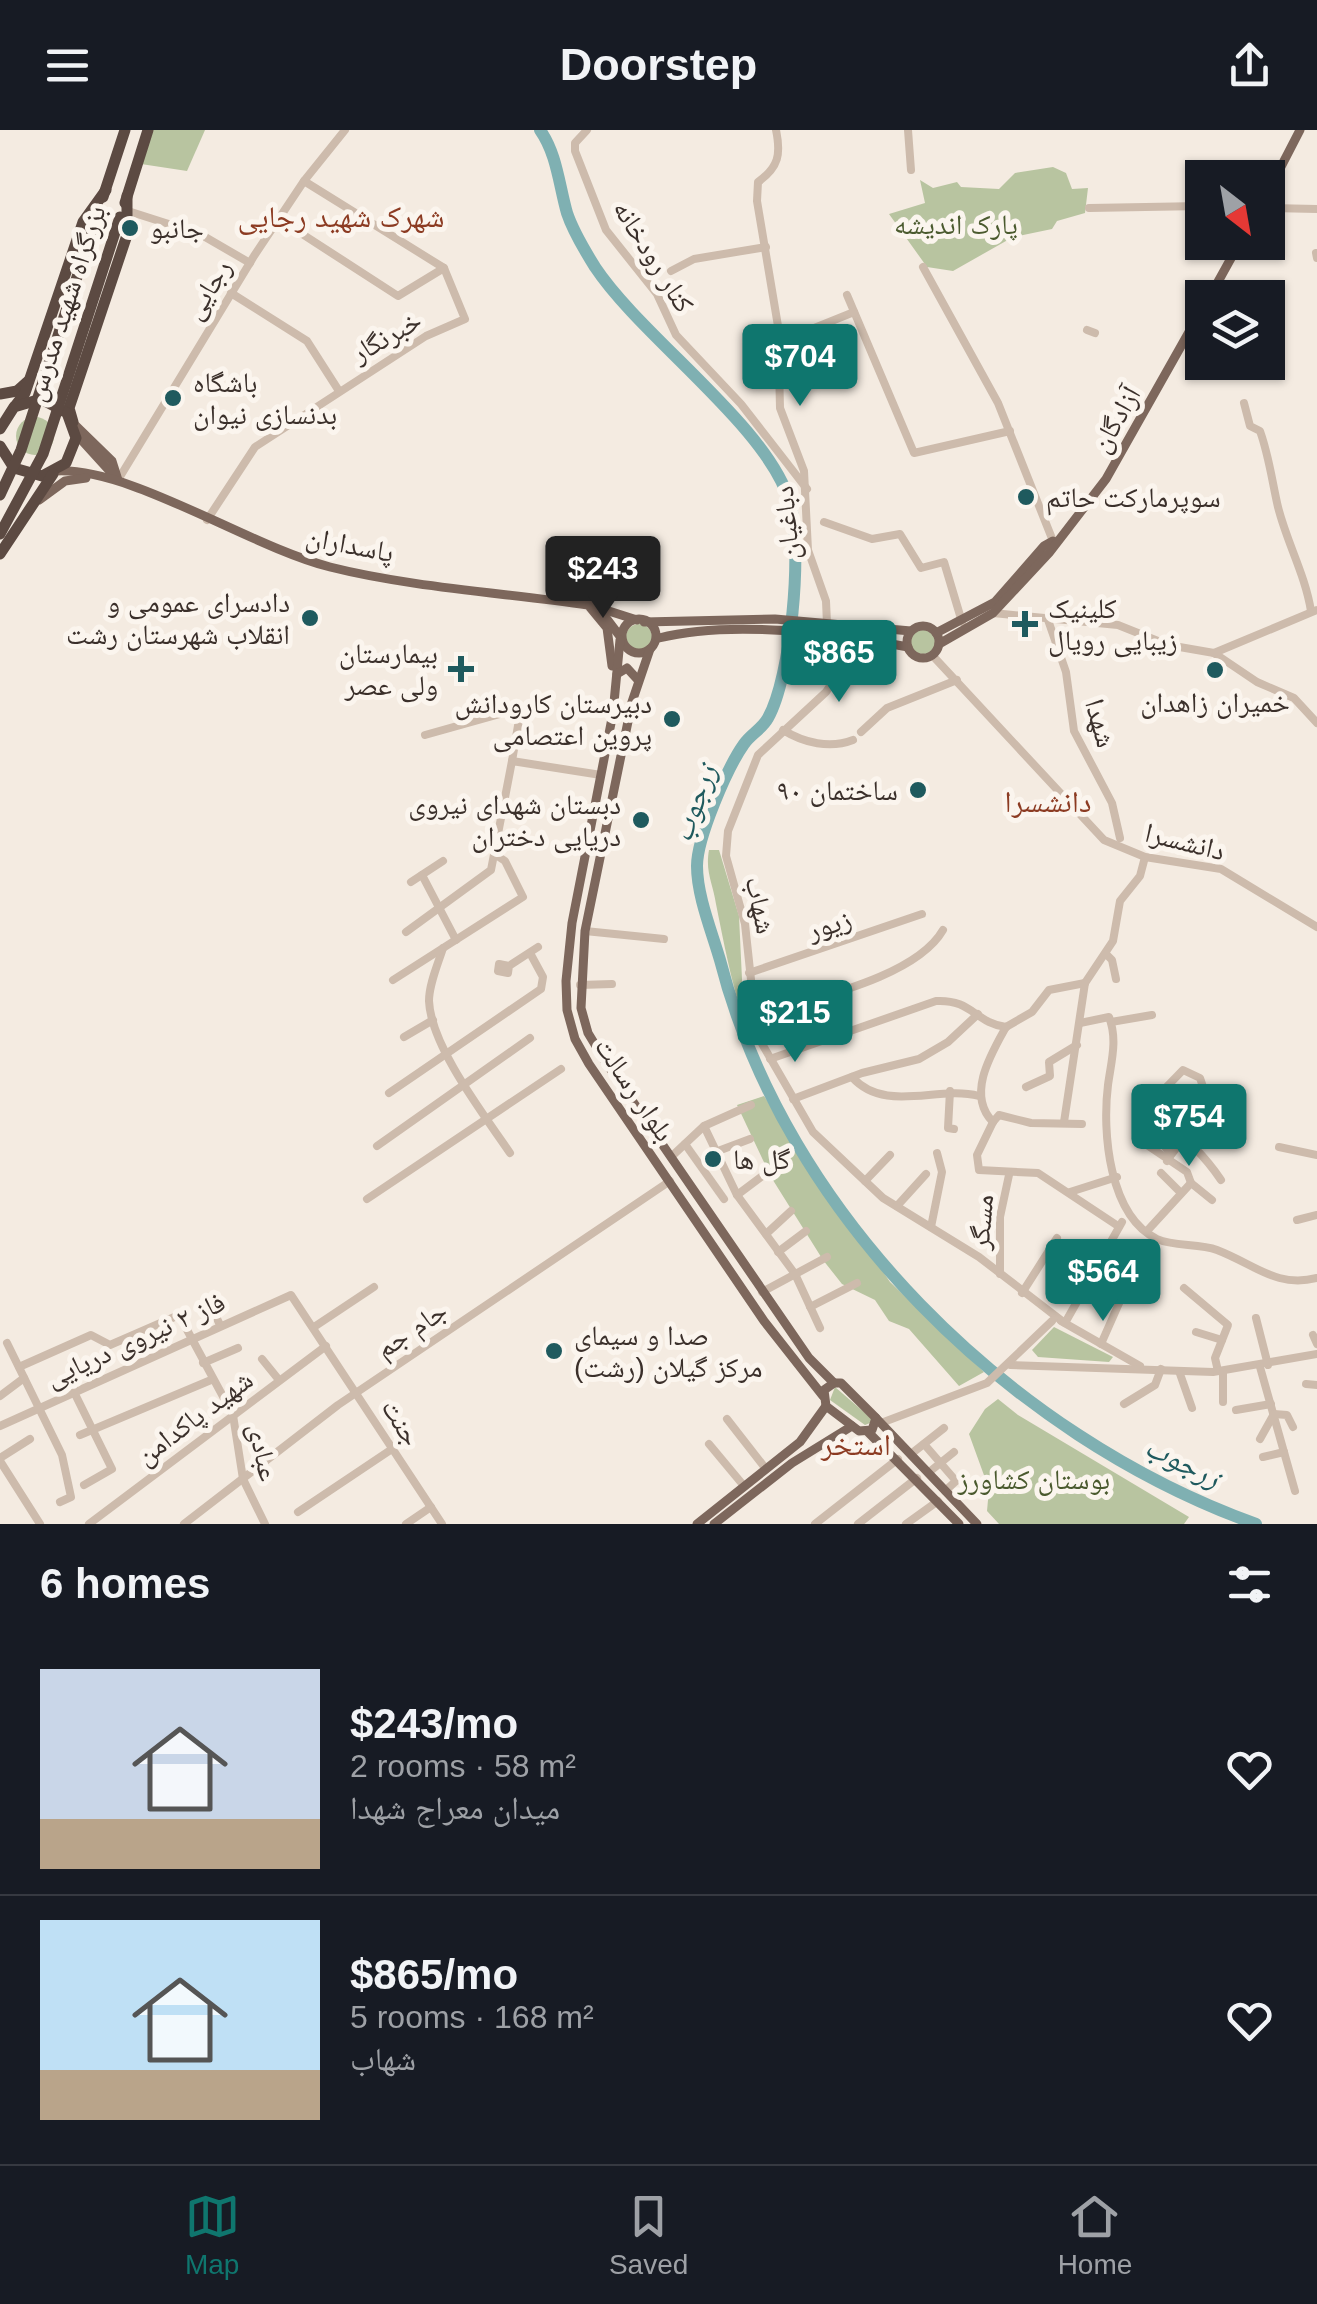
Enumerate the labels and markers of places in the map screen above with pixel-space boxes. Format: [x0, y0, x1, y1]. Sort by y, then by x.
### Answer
place label: جانبو [150, 213, 204, 244]
marker: جانبو [119, 217, 141, 239]
pin: $704 [741, 324, 859, 409]
place label: باشگاه بدنسازی نیوان [193, 367, 337, 431]
marker: باشگاه بدنسازی نیوان [162, 387, 184, 409]
place label: سوپرمارکت حاتم [1046, 482, 1221, 516]
marker: سوپرمارکت حاتم [1015, 486, 1037, 508]
pin: $243 [544, 536, 662, 621]
place label: دادسرای عمومی و انقلاب شهرستان رشت [66, 587, 290, 651]
place label: کلینیک زیبایی رویال [1048, 593, 1178, 658]
marker: دادسرای عمومی و انقلاب شهرستان رشت [299, 607, 321, 629]
marker: کلینیک زیبایی رویال [1012, 611, 1038, 637]
pin: $865 [780, 620, 898, 705]
place label: بیمارستان ولی عصر [339, 638, 438, 703]
marker: بیمارستان ولی عصر [448, 656, 474, 682]
marker: خمیران زاهدان [1204, 659, 1226, 681]
place label: خمیران زاهدان [1140, 687, 1290, 719]
place label: دبیرستان کارودانش پروین اعتصامی [454, 688, 652, 753]
marker: دبیرستان کارودانش پروین اعتصامی [661, 708, 683, 730]
place label: ساختمان ۹۰ [777, 775, 898, 807]
marker: ساختمان ۹۰ [907, 779, 929, 801]
place label: دبستان شهدای نیروی دریایی دختران [408, 789, 621, 854]
marker: دبستان شهدای نیروی دریایی دختران [630, 809, 652, 831]
pin: $215 [736, 980, 854, 1065]
pin: $754 [1130, 1084, 1248, 1169]
place label: گل ها [733, 1144, 791, 1177]
marker: گل ها [702, 1148, 724, 1170]
pin: $564 [1044, 1239, 1162, 1324]
place label: صدا و سیمای مرکز گیلان (رشت) [574, 1320, 763, 1384]
marker: صدا و سیمای مرکز گیلان (رشت) [543, 1340, 565, 1362]

